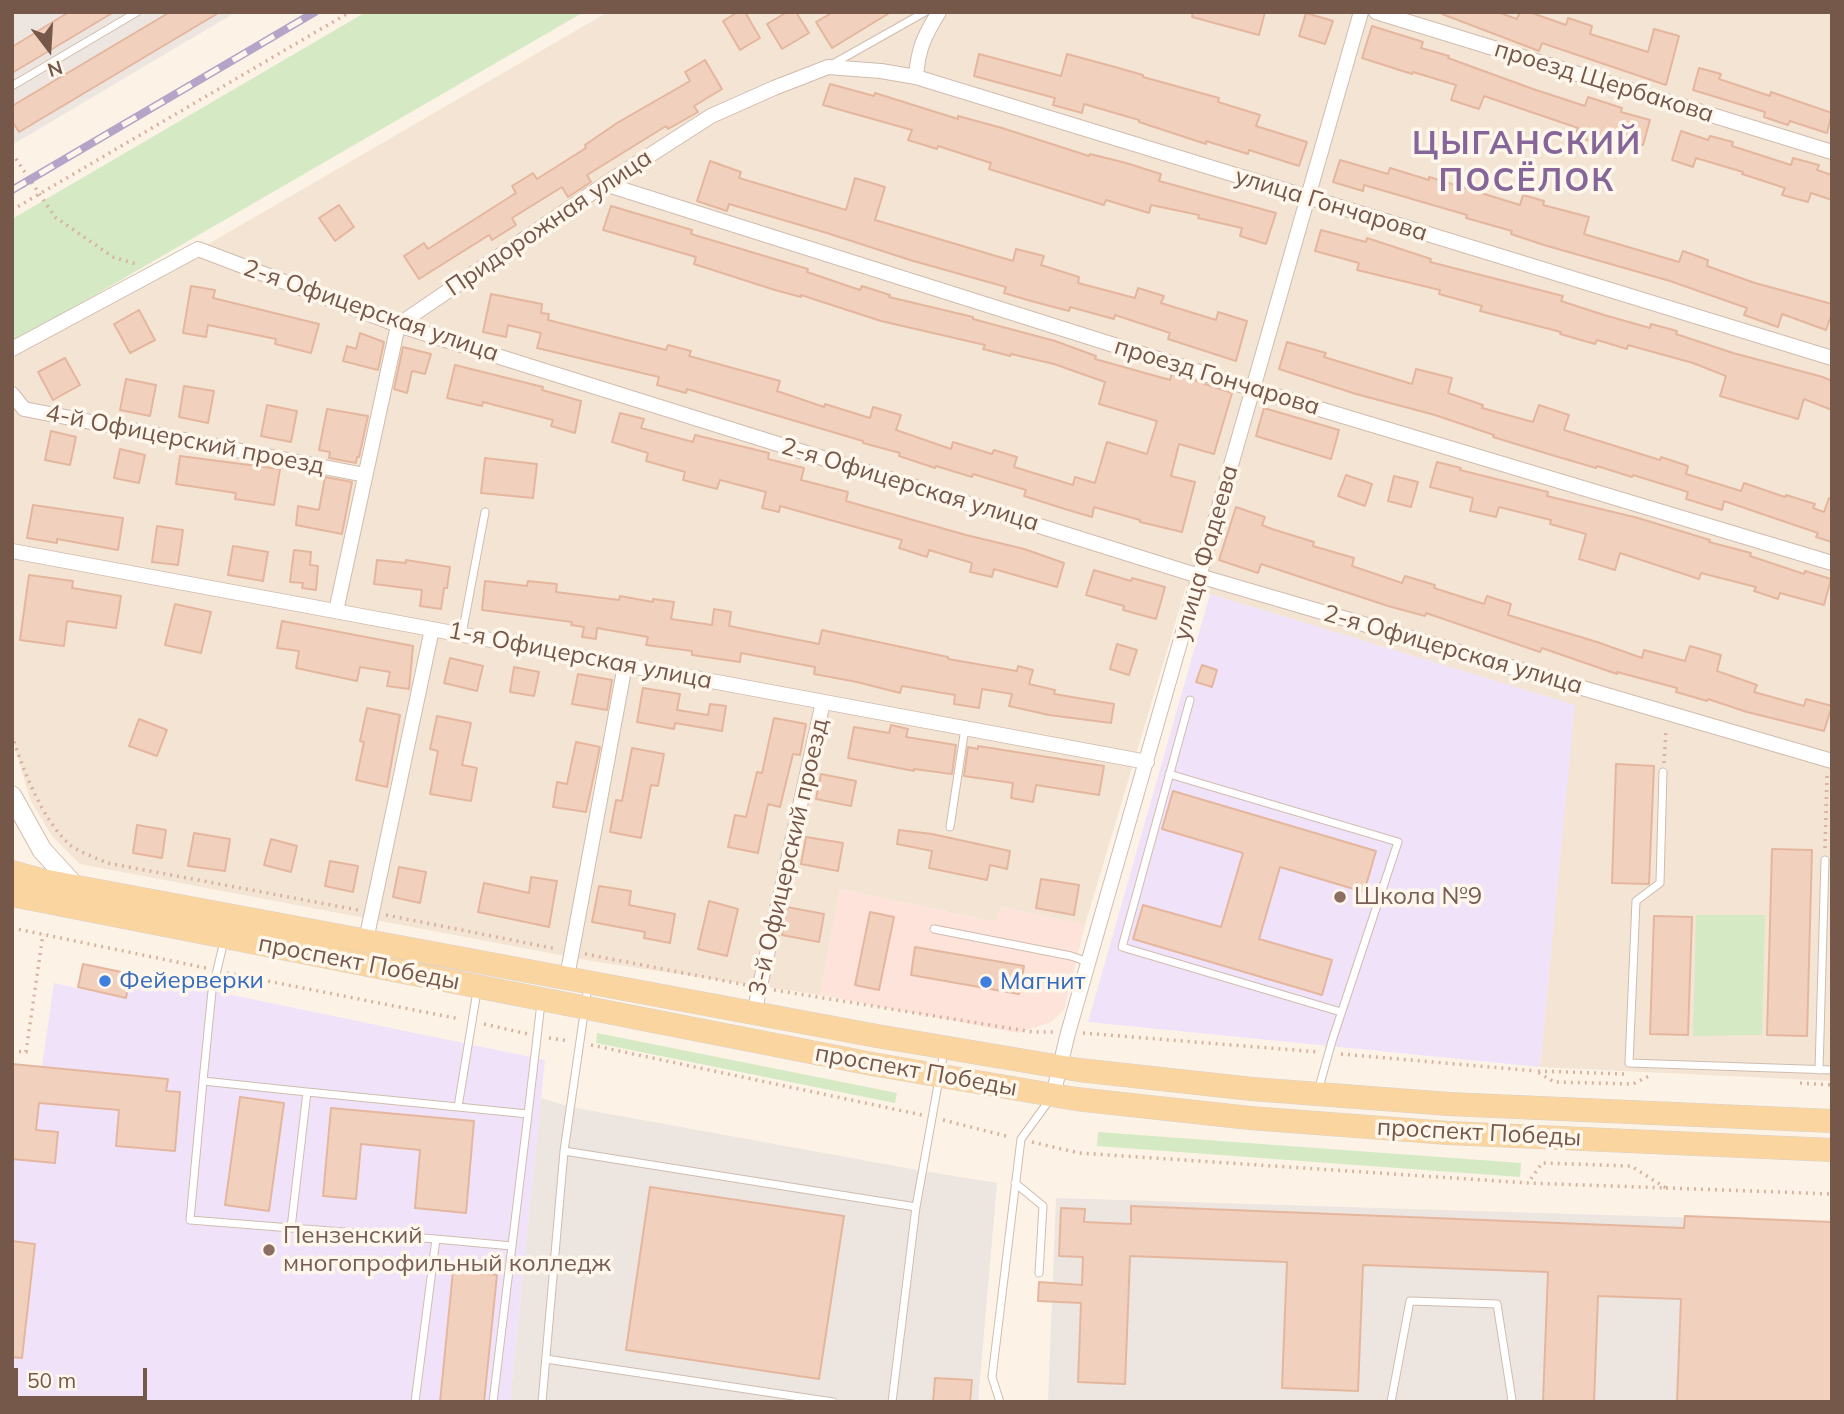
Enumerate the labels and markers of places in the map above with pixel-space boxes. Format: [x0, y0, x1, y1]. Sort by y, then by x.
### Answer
place label: Школа №9 [1354, 883, 1482, 911]
marker: Школа №9 [1332, 889, 1348, 905]
place label: Фейерверки [119, 967, 264, 995]
place label: Магнит [1000, 968, 1085, 996]
marker: Фейерверки [97, 973, 113, 989]
marker: Магнит [978, 974, 994, 990]
place label: Пензенский многопрофильный колледж [283, 1222, 611, 1278]
marker: Пензенский многопрофильный колледж [261, 1242, 277, 1258]

